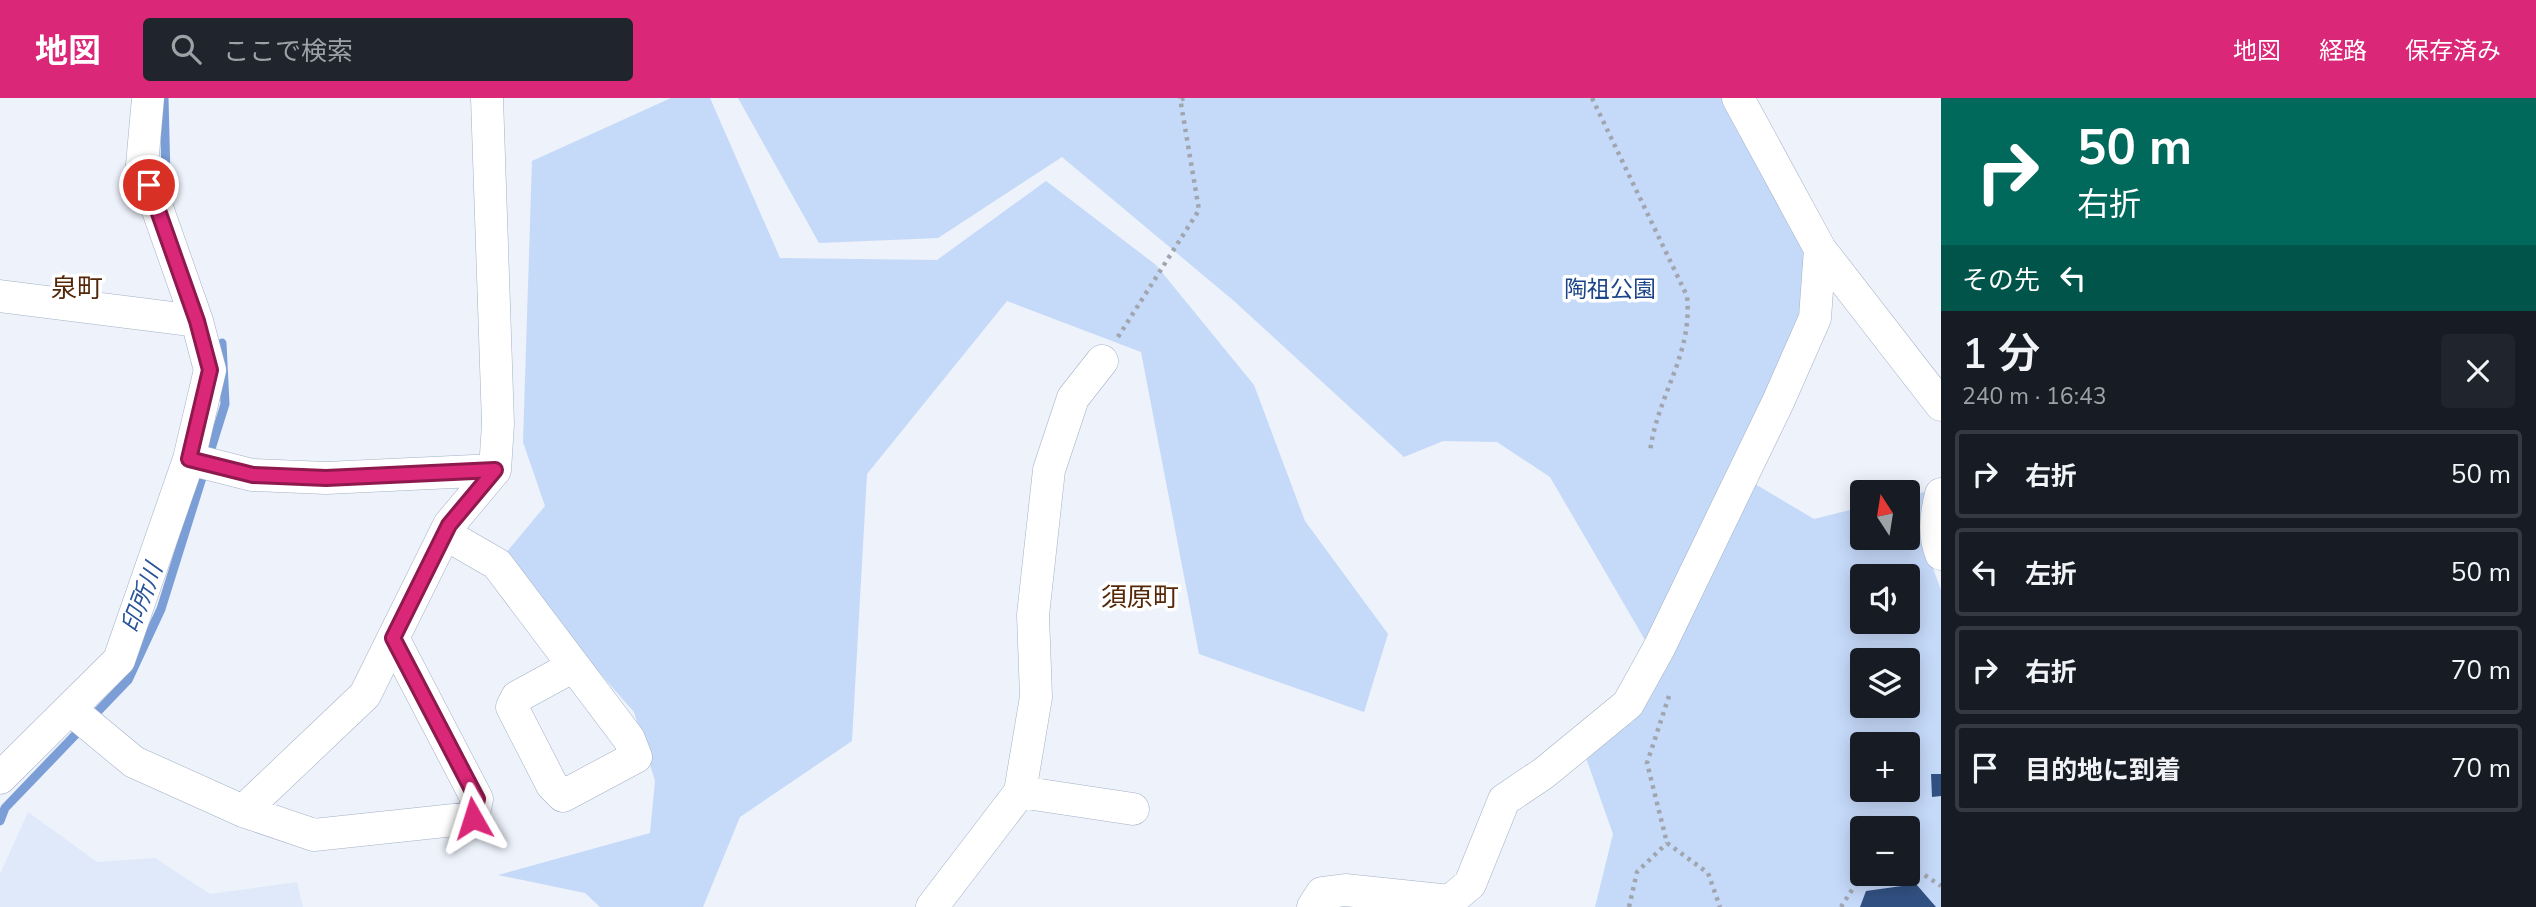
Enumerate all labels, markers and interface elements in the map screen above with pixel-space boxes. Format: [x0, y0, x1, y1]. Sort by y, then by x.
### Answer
search box [143, 18, 633, 81]
text: 地図 [35, 29, 101, 74]
icon: search [167, 30, 205, 68]
text: ここで検索 [223, 34, 353, 69]
text: 地図 [2233, 35, 2281, 67]
text: 経路 [2319, 35, 2367, 67]
text: 保存済み [2405, 35, 2501, 67]
text: 50 m [2077, 114, 2192, 181]
icon: right [1962, 126, 2053, 217]
pin [119, 155, 179, 215]
icon: arrive [130, 166, 168, 204]
text: 右折 [2077, 183, 2141, 226]
icon: left [2054, 259, 2092, 297]
text: その先 [1962, 263, 2040, 298]
district label: 泉町 [51, 271, 103, 306]
park label: 陶祖公園 [1564, 274, 1656, 305]
text: 1 分 [1962, 326, 2040, 383]
button: close [2441, 334, 2515, 408]
text: 240 m · 16:43 [1962, 381, 2107, 412]
icon: right [1966, 455, 2004, 493]
text: 50 m [2451, 457, 2511, 492]
text: 右折 [2025, 459, 2077, 494]
north arrow [1850, 480, 1920, 550]
map controls [1850, 480, 1920, 886]
icon: left [1966, 553, 2004, 591]
text: 50 m [2451, 555, 2511, 590]
water label: 印所川 [114, 556, 171, 637]
text: 左折 [2025, 557, 2077, 592]
button: sound [1850, 564, 1920, 634]
district label: 須原町 [1101, 580, 1179, 615]
button: layers [1850, 648, 1920, 718]
icon: right [1966, 651, 2004, 689]
text: 70 m [2451, 653, 2511, 688]
text: 右折 [2025, 655, 2077, 690]
button: + [1850, 732, 1920, 802]
icon: arrive [1966, 749, 2004, 787]
text: 70 m [2451, 751, 2511, 786]
text: 目的地に到着 [2025, 753, 2181, 788]
position arrow [436, 781, 510, 855]
button: − [1850, 816, 1920, 886]

